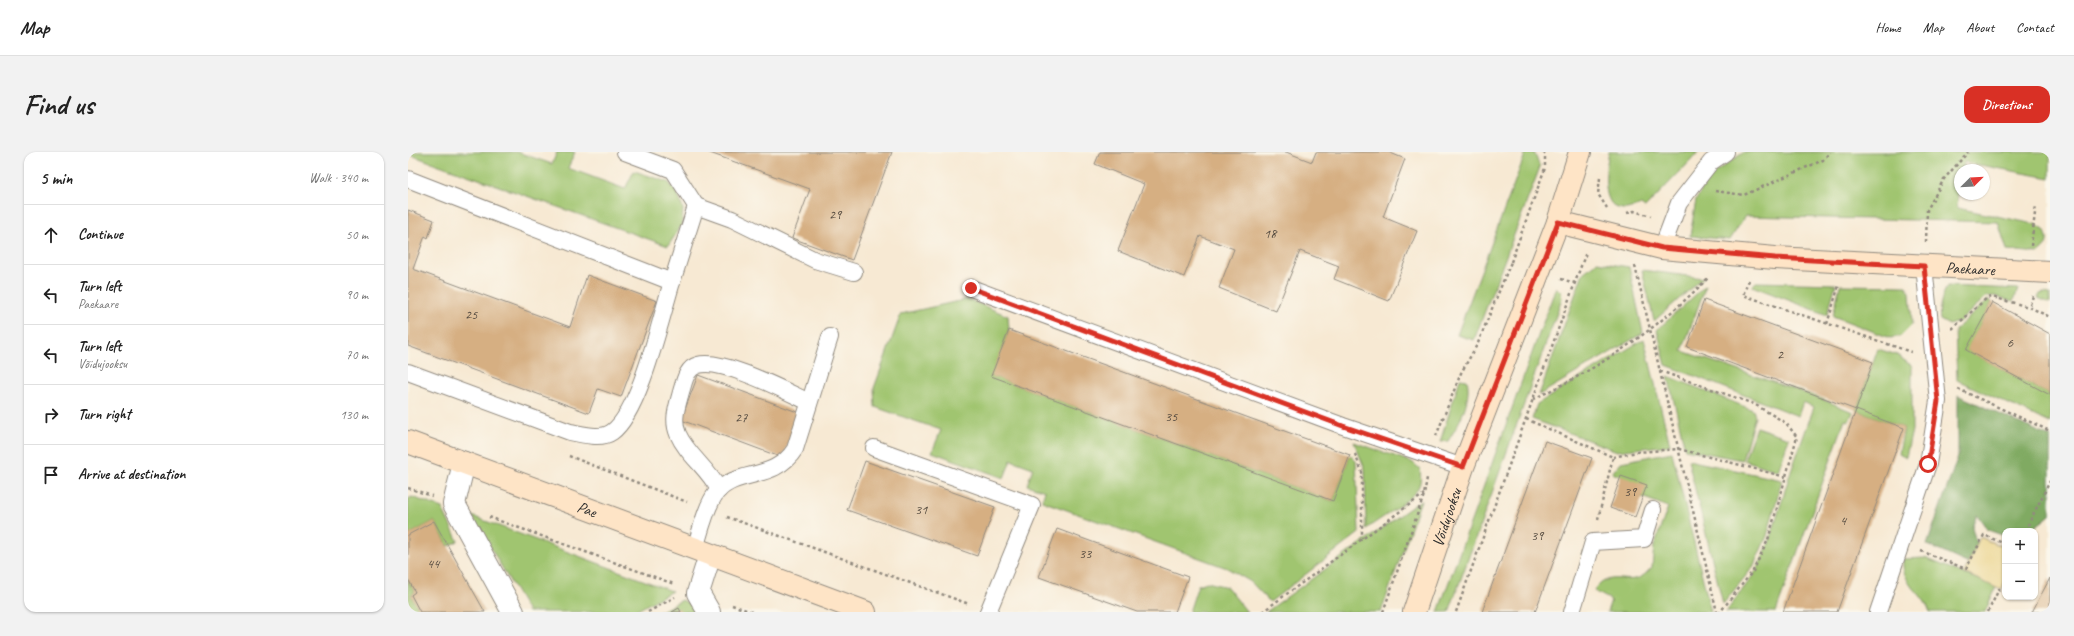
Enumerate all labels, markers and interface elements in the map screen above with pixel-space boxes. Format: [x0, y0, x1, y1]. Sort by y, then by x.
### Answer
text: Map [20, 16, 50, 40]
text: Home [1875, 19, 1901, 36]
text: Map [1923, 19, 1944, 36]
text: About [1966, 19, 1994, 36]
text: Contact [2016, 19, 2054, 36]
button: Directions [1964, 86, 2050, 123]
text: Find us [24, 87, 94, 122]
north arrow [1954, 164, 1990, 200]
text: 5 min [40, 168, 72, 189]
text: Walk · 340 m [309, 170, 368, 186]
house number: 29 [829, 206, 843, 223]
icon: ahead [40, 224, 62, 246]
text: Continue [78, 225, 123, 244]
house number: 18 [1264, 225, 1278, 242]
text: 50 m [346, 227, 368, 243]
street label: Paekaare [1945, 258, 1997, 280]
text: Turn left [78, 277, 121, 296]
route end [962, 279, 980, 297]
icon: left [40, 284, 62, 306]
text: 90 m [346, 287, 368, 303]
text: Paekaare [78, 296, 118, 312]
house number: 25 [465, 306, 478, 323]
house number: 6 [2007, 334, 2014, 351]
text: Turn left [78, 337, 121, 356]
icon: left [40, 344, 62, 366]
house number: 2 [1777, 346, 1785, 363]
text: 70 m [346, 347, 368, 363]
text: Võidujooksu [78, 356, 127, 372]
icon: right [40, 404, 62, 426]
text: Turn right [78, 405, 131, 424]
text: 130 m [340, 407, 368, 423]
house number: 35 [1165, 408, 1178, 425]
house number: 27 [735, 409, 748, 426]
route start [1919, 455, 1937, 473]
icon: arrive [40, 464, 62, 486]
text: Arrive at destination [78, 465, 185, 484]
house number: 39 [1624, 483, 1638, 500]
street label: Võidujooksu [1428, 485, 1466, 549]
street label: Pae [574, 497, 601, 523]
house number: 31 [915, 501, 928, 518]
house number: 4 [1840, 512, 1848, 529]
house number: 39 [1531, 527, 1545, 544]
map controls [2002, 528, 2038, 600]
button: + [2002, 528, 2038, 564]
house number: 33 [1079, 545, 1093, 562]
house number: 44 [427, 555, 441, 572]
button: − [2002, 564, 2038, 600]

